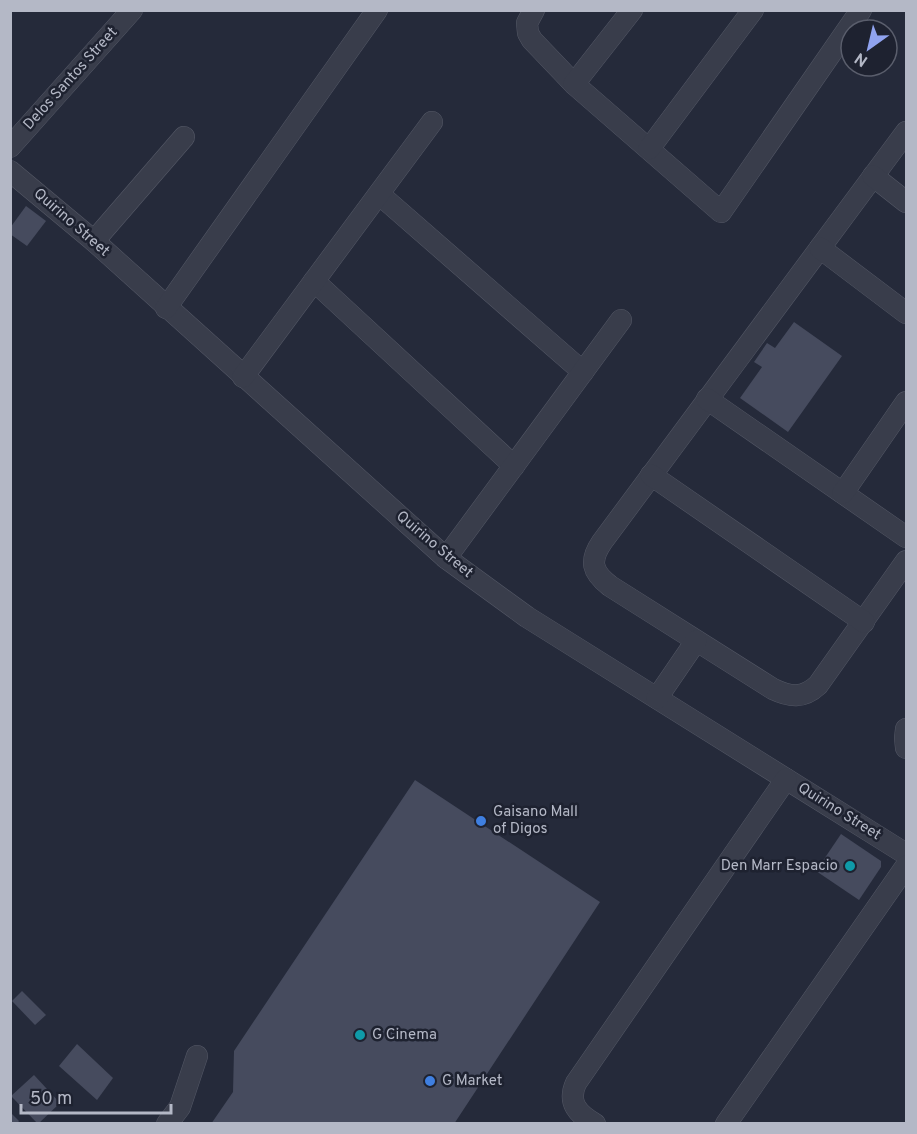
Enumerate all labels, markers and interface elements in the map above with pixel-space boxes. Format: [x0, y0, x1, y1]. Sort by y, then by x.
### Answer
north arrow [839, 18, 899, 78]
street label: Delos Santos Street [20, 24, 122, 134]
text: N [851, 47, 872, 70]
street label: Quirino Street [29, 185, 113, 261]
street label: Quirino Street [392, 507, 476, 583]
street label: Quirino Street [794, 779, 884, 845]
place label: Gaisano Mall of Digos [493, 803, 578, 839]
marker: Gaisano Mall of Digos [474, 814, 488, 828]
place label: Den Marr Espacio [721, 857, 838, 876]
marker: Den Marr Espacio [843, 859, 857, 873]
place label: G Cinema [372, 1026, 437, 1045]
marker: G Cinema [353, 1028, 367, 1042]
place label: G Market [442, 1072, 502, 1091]
marker: G Market [423, 1074, 437, 1088]
scale bar [21, 1077, 171, 1115]
text: 50 m [30, 1088, 72, 1111]

